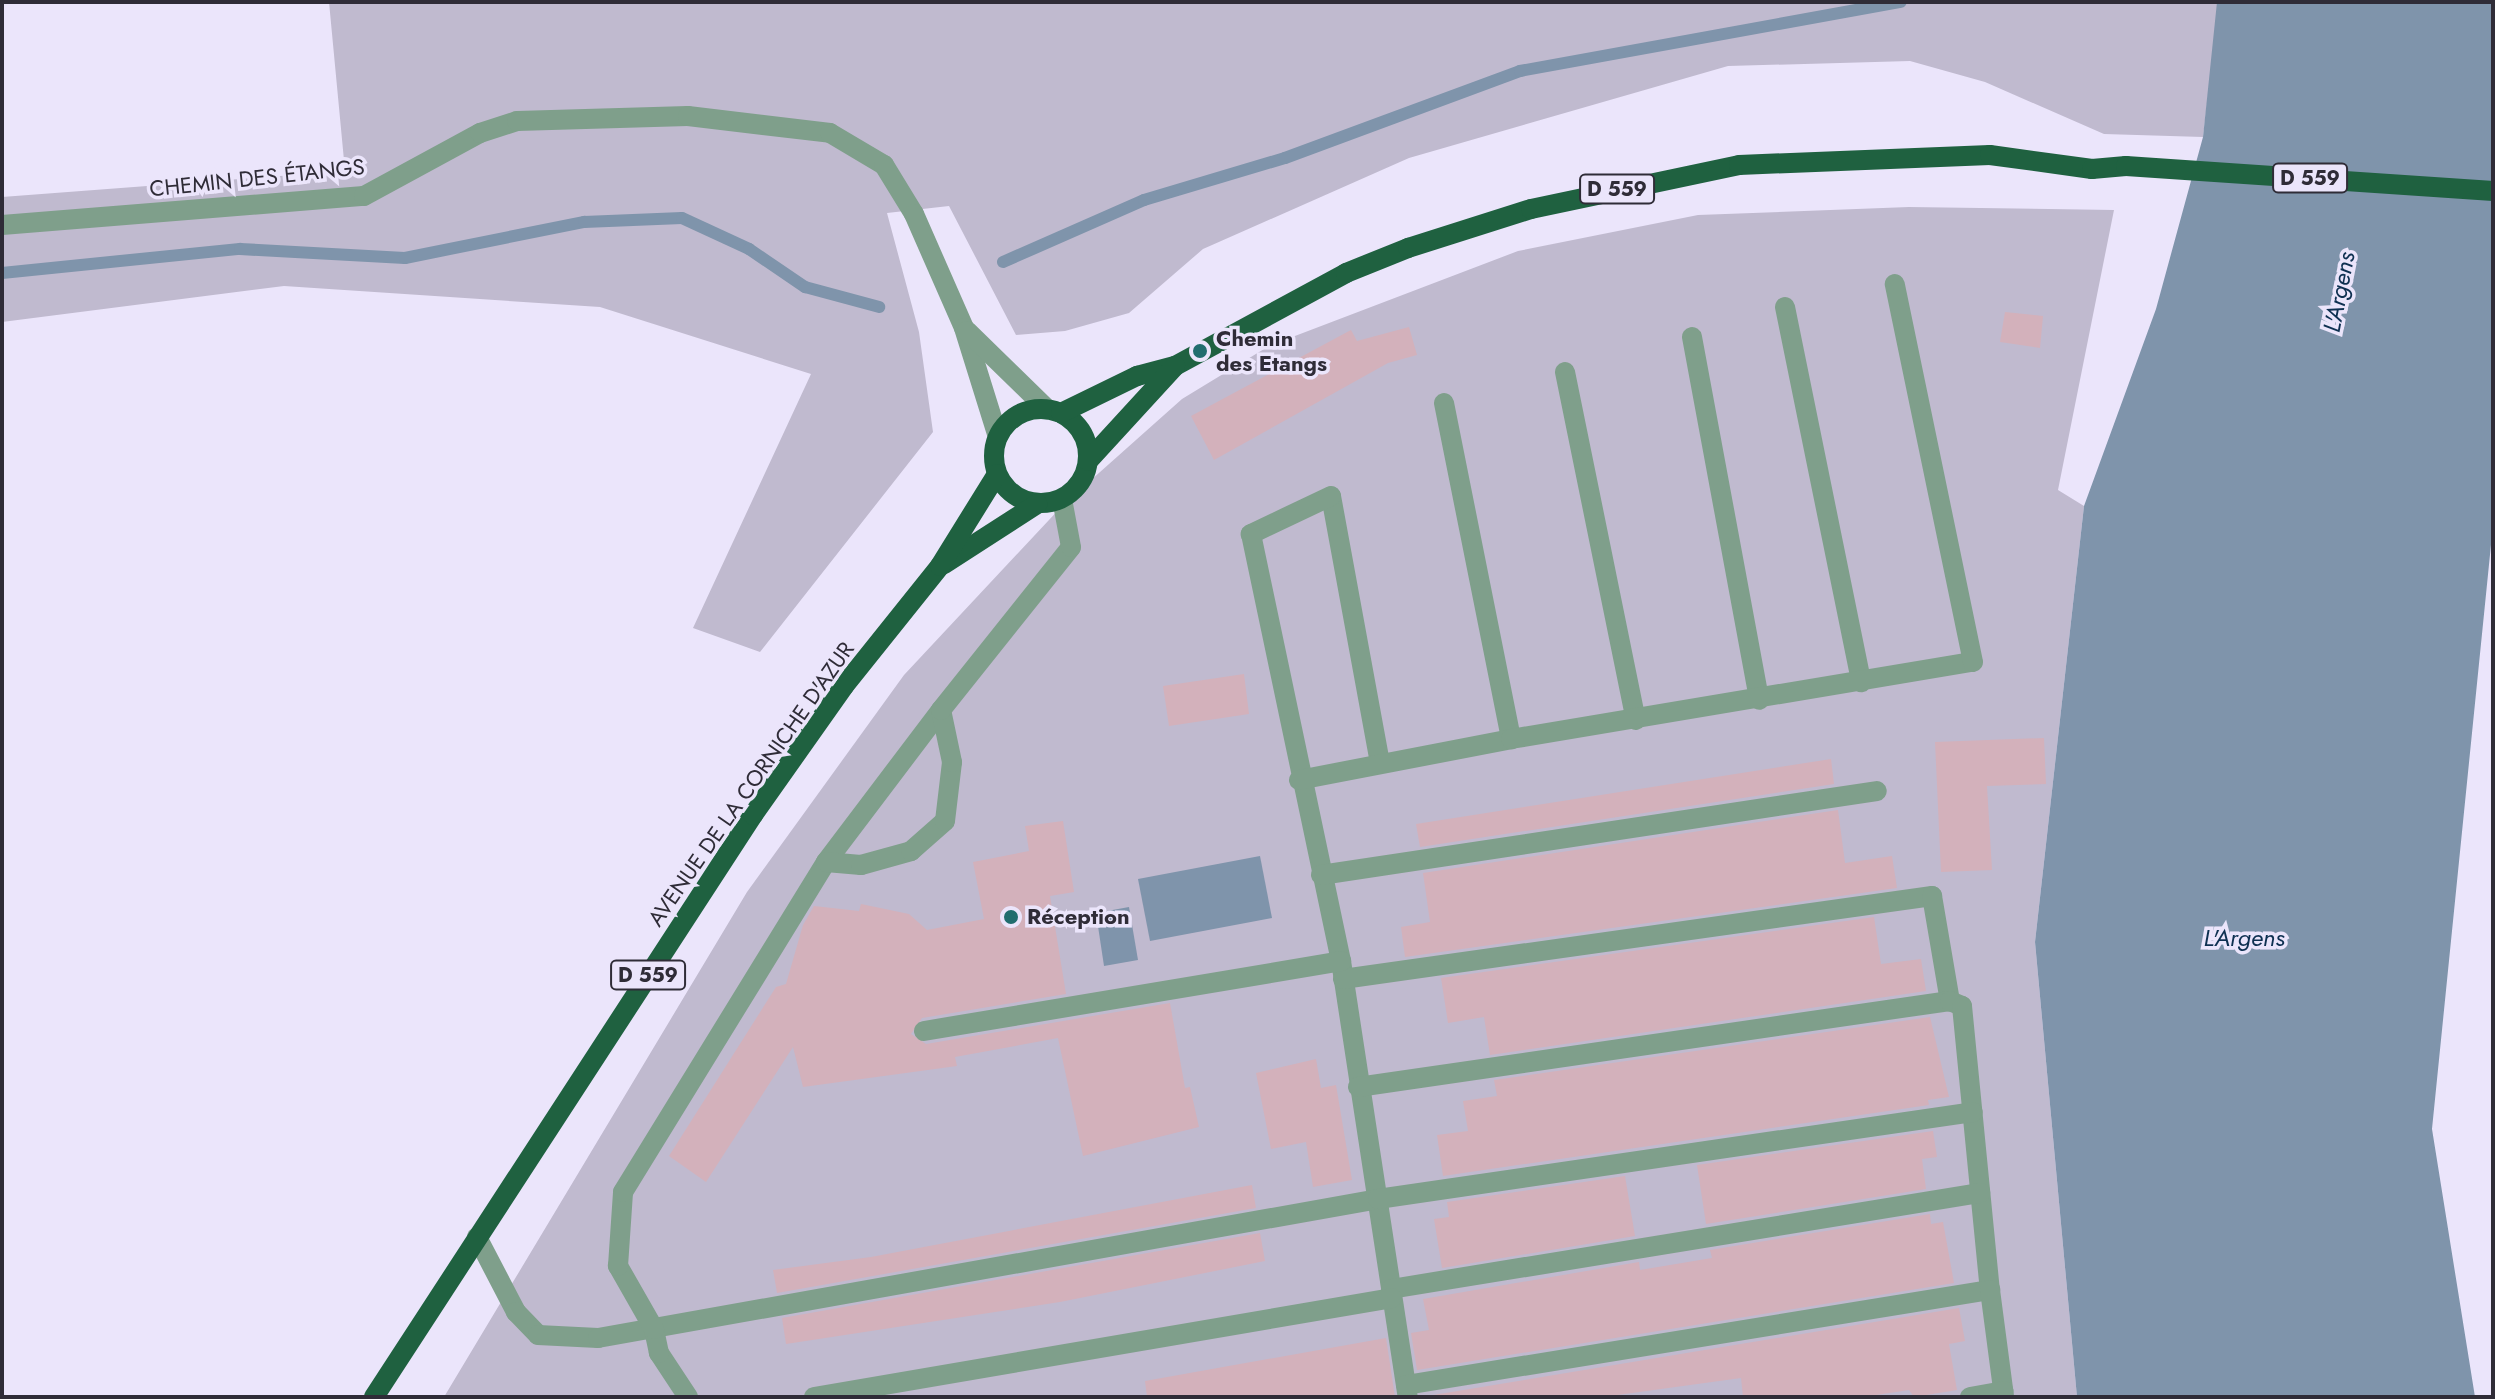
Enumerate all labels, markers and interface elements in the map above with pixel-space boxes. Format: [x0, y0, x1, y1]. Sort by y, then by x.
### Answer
street label: CHEMIN DES ÉTANGS [148, 154, 366, 202]
road number: D 559 [2272, 162, 2348, 194]
road number: D 559 [1579, 173, 1655, 205]
water label: L'Argens [2317, 249, 2361, 335]
place label: Chemin des Etangs [1216, 325, 1327, 376]
marker: Chemin des Etangs [1191, 342, 1209, 360]
street label: AVENUE DE LA CORNICHE D'AZUR [642, 637, 860, 931]
place label: Réception [1027, 904, 1130, 930]
marker: Réception [1002, 908, 1020, 926]
water label: L'Argens [2203, 924, 2285, 952]
road number: D 559 [610, 959, 686, 991]

